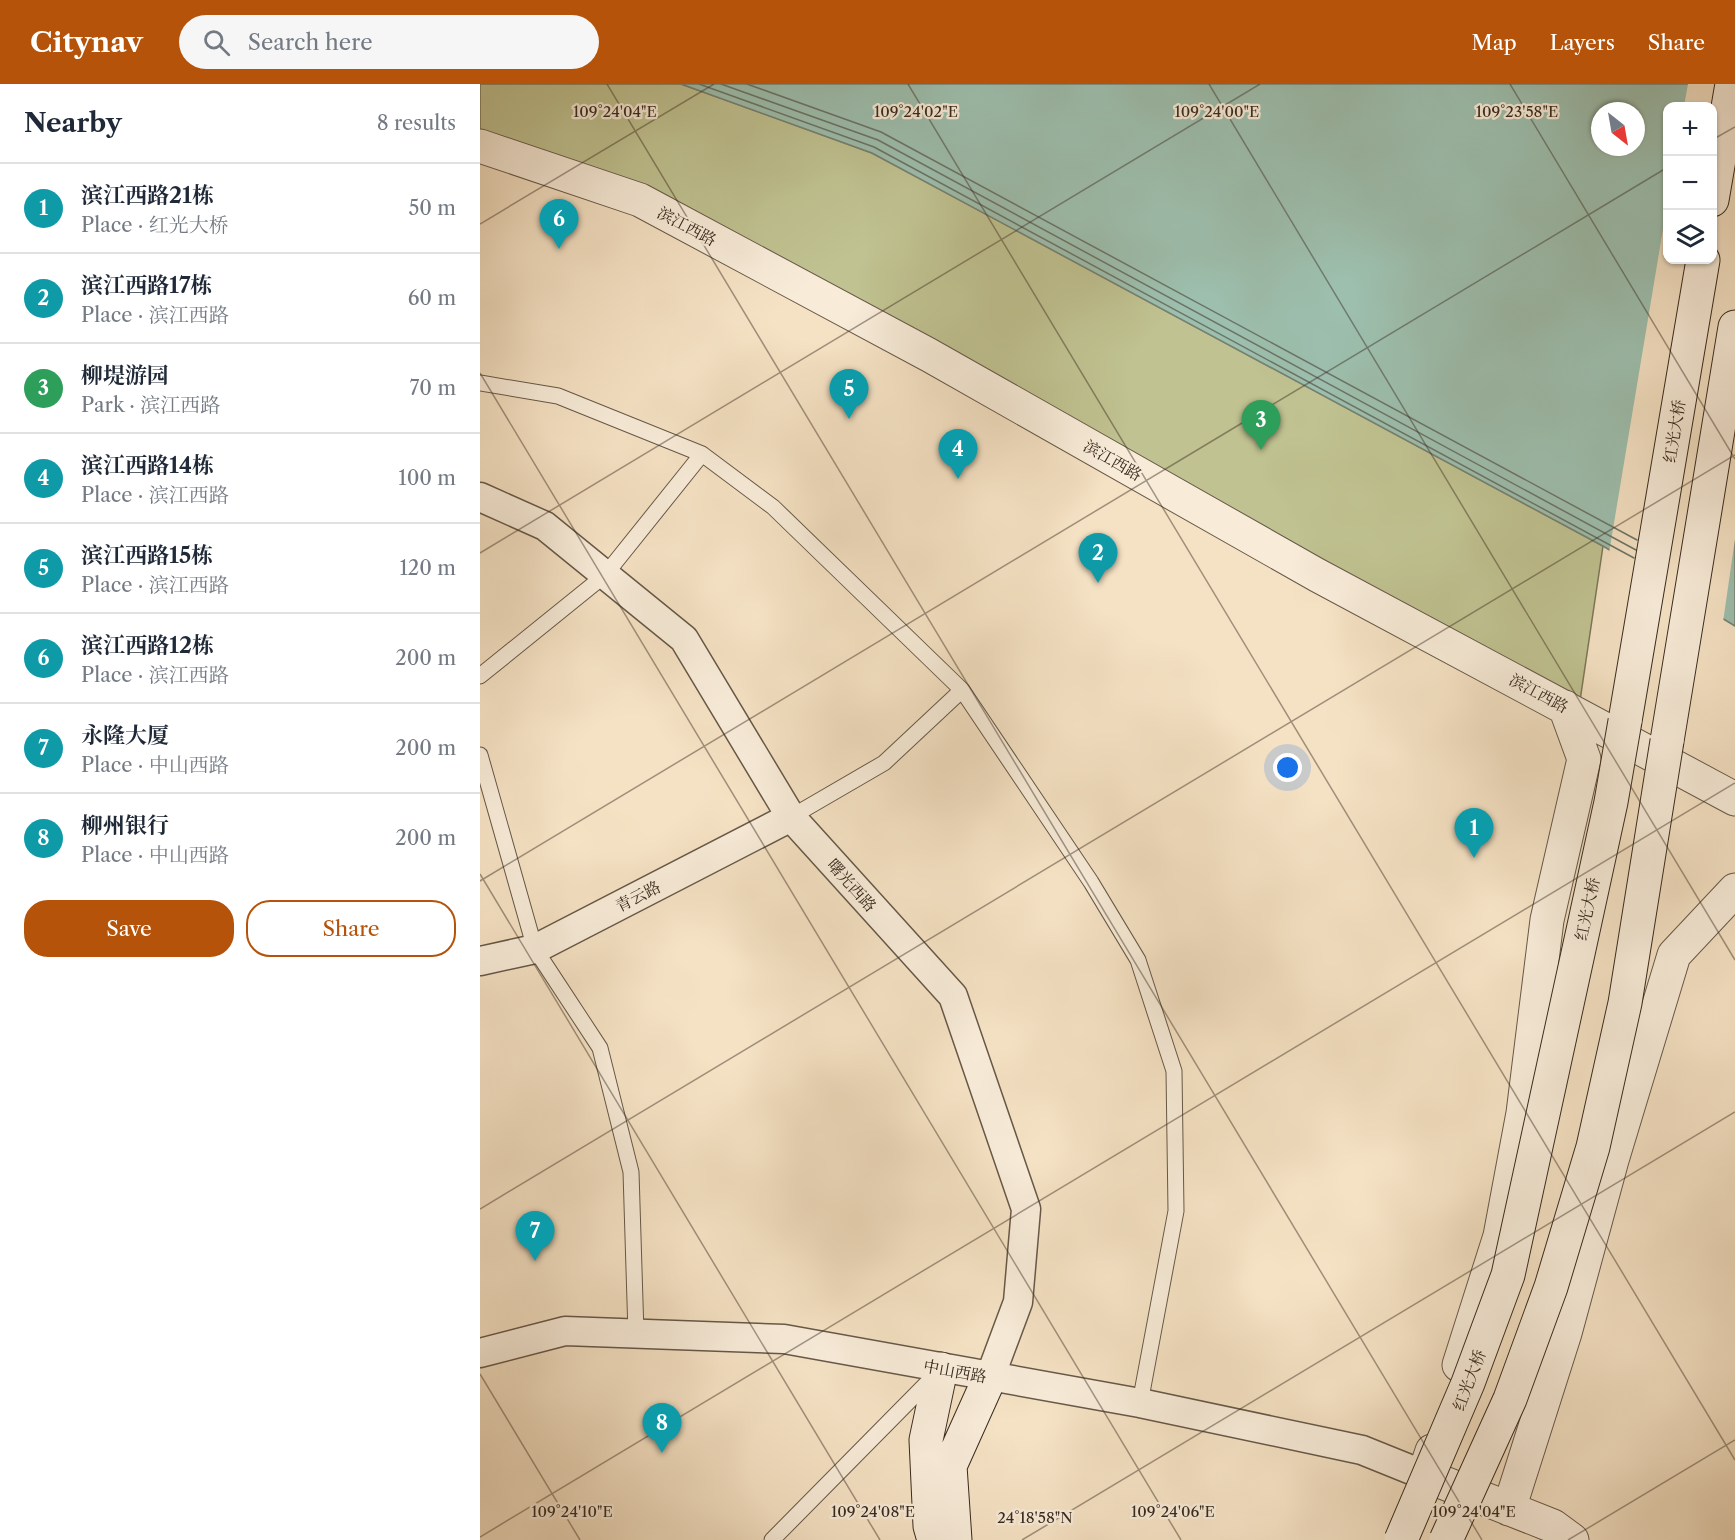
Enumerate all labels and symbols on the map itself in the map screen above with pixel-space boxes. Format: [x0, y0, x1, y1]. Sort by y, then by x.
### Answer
text: 109°24'04"E [573, 102, 657, 121]
text: 109°24'02"E [874, 102, 958, 121]
text: 109°24'00"E [1175, 102, 1259, 121]
text: 109°23'58"E [1476, 102, 1558, 121]
north arrow [1591, 102, 1645, 156]
pin: 6 [540, 200, 578, 249]
street label: 滨江西路 [654, 202, 720, 250]
pin: 5 [830, 370, 868, 419]
street label: 红光大桥 [1659, 398, 1689, 464]
pin: 3 [1242, 400, 1280, 450]
pin: 4 [938, 430, 978, 479]
street label: 滨江西路 [1080, 435, 1146, 485]
pin: 2 [1078, 534, 1118, 583]
street label: 滨江西路 [1506, 669, 1572, 717]
your location [1273, 753, 1302, 782]
pin: 1 [1454, 808, 1494, 858]
street label: 曙光西路 [823, 855, 881, 915]
street label: 青云路 [612, 876, 664, 916]
street label: 红光大桥 [1571, 876, 1603, 942]
pin: 7 [516, 1212, 554, 1261]
street label: 红光大桥 [1448, 1347, 1490, 1413]
street label: 中山西路 [922, 1356, 988, 1386]
pin: 8 [642, 1404, 681, 1453]
text: 109°24'10"E [531, 1502, 613, 1521]
text: 109°24'08"E [831, 1502, 915, 1521]
text: 109°24'06"E [1131, 1502, 1215, 1521]
text: 109°24'04"E [1432, 1502, 1516, 1521]
text: 24°18'58"N [997, 1508, 1073, 1527]

